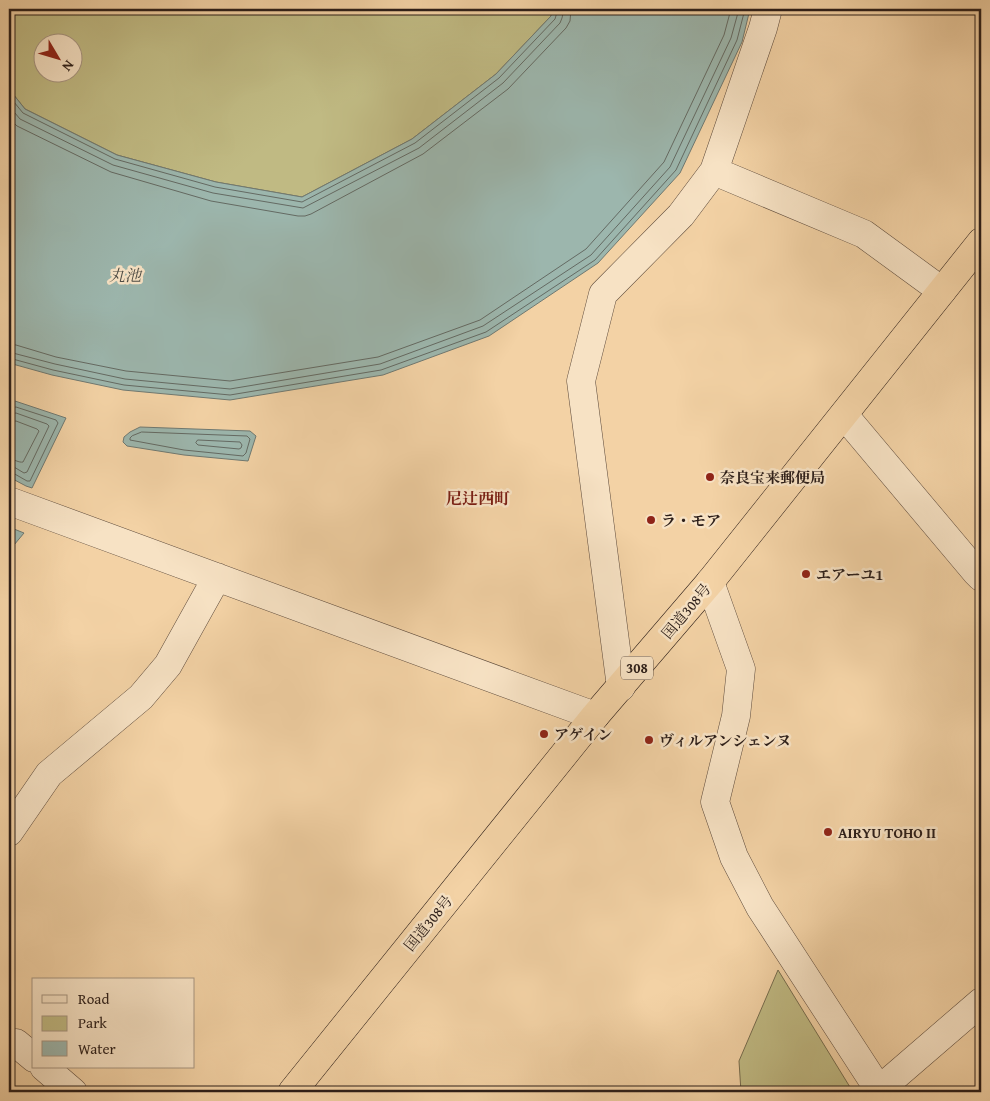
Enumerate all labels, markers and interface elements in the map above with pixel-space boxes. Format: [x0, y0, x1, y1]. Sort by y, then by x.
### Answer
north arrow [32, 32, 82, 82]
text: N [57, 56, 79, 76]
water label: 丸池 [109, 263, 143, 287]
place label: 奈良宝来郵便局 [720, 467, 825, 488]
marker: 奈良宝来郵便局 [704, 471, 716, 483]
district label: 尼辻西町 [446, 486, 510, 510]
place label: ラ・モア [661, 510, 721, 531]
marker: ラ・モア [645, 514, 657, 526]
place label: エアーユ1 [816, 564, 883, 585]
marker: エアーユ1 [800, 568, 812, 580]
street label: 国道308号 [657, 579, 715, 643]
road number: 308 [621, 656, 653, 680]
place label: アゲイン [554, 724, 613, 745]
marker: アゲイン [538, 728, 550, 740]
place label: ヴィルアンシェンヌ [659, 730, 791, 751]
marker: ヴィルアンシェンヌ [643, 734, 655, 746]
place label: AIRYU TOHO Ⅱ [838, 822, 936, 843]
marker: AIRYU TOHO Ⅱ [822, 826, 834, 838]
street label: 国道308号 [399, 890, 457, 956]
legend [32, 978, 195, 1068]
text: Road [78, 988, 109, 1009]
text: Park [78, 1012, 107, 1033]
text: Water [78, 1038, 116, 1059]

